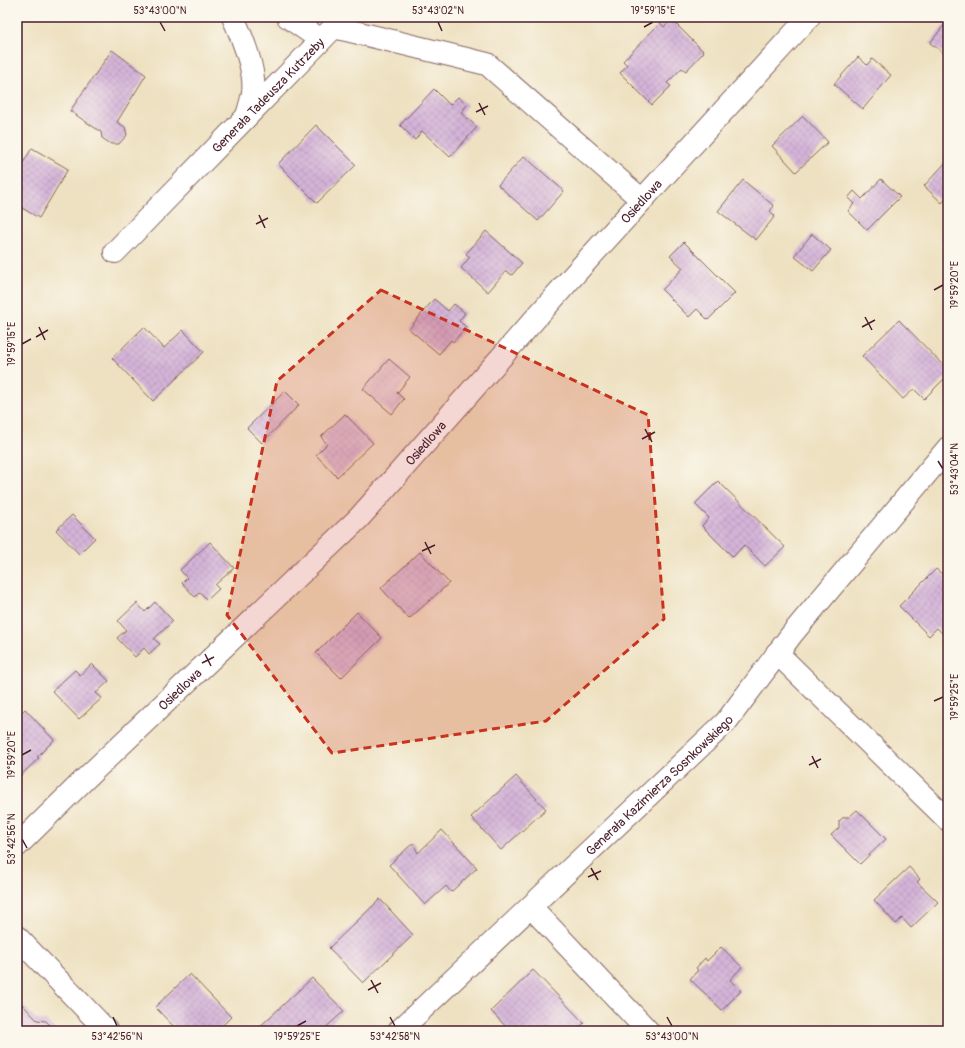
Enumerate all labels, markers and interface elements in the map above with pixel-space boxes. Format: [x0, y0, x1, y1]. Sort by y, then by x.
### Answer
text: 53°43'00"N [133, 5, 187, 17]
text: 53°43'02"N [412, 5, 464, 17]
text: 19°59'15"E [631, 5, 675, 17]
street label: Generała Tadeusza Kutrzeby [209, 35, 328, 157]
street label: Osiedlowa [618, 177, 666, 227]
text: 19°59'20"E [949, 261, 961, 309]
text: 19°59'15"E [6, 322, 18, 366]
street label: Osiedlowa [402, 418, 450, 469]
text: 53°43'04"N [949, 443, 961, 495]
street label: Osiedlowa [155, 665, 205, 714]
text: 19°59'25"E [949, 674, 961, 720]
street label: Generała Kazimierza Sosnkowskiego [583, 713, 737, 859]
text: 19°59'20"E [6, 731, 18, 779]
text: 53°42'56"N [6, 813, 18, 864]
text: 53°42'56"N [92, 1031, 143, 1043]
text: 19°59'25"E [274, 1031, 320, 1043]
text: 53°42'58"N [370, 1031, 420, 1043]
text: 53°43'00"N [645, 1031, 699, 1043]

